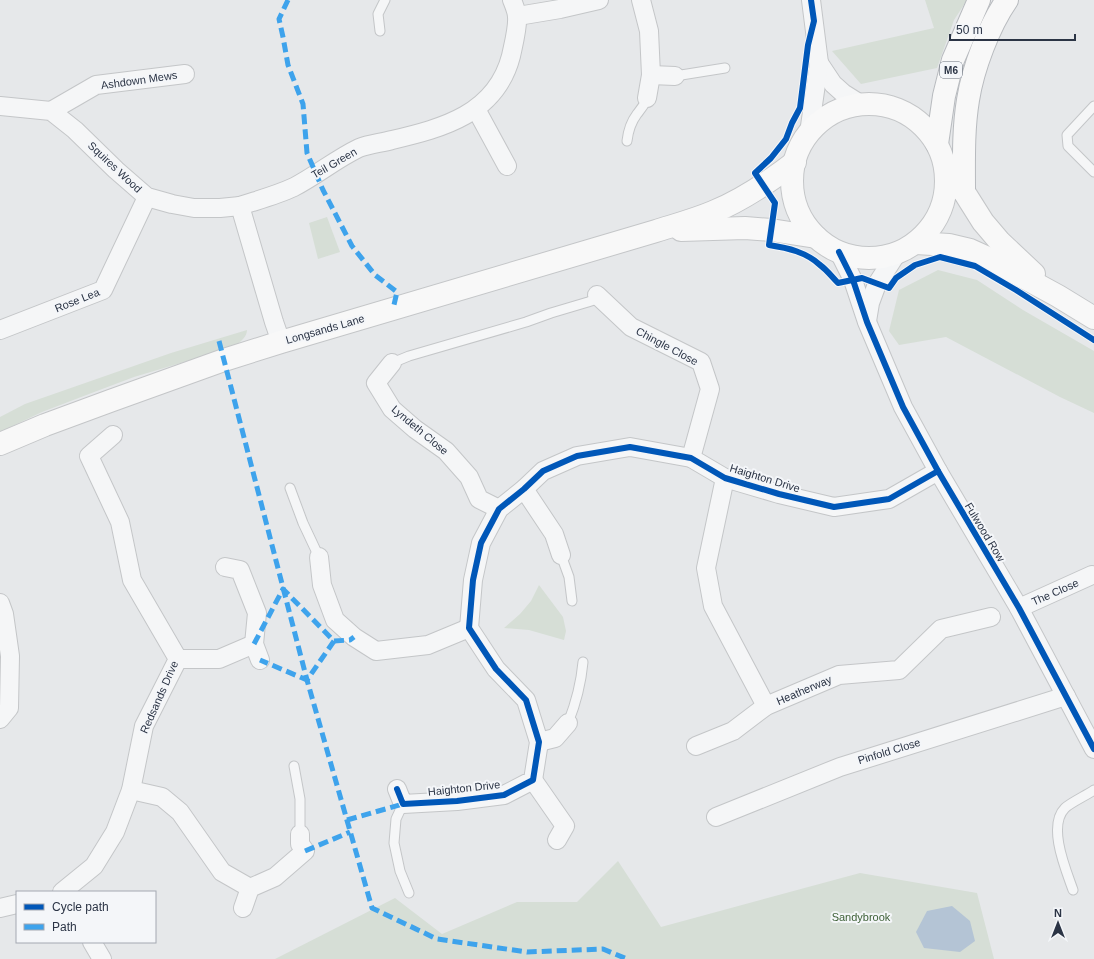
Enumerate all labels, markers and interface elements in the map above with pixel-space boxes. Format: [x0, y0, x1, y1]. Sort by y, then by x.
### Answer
scale bar [950, 16, 1075, 42]
text: 50 m [956, 23, 983, 37]
road number: M6 [940, 62, 962, 78]
street label: Ashdown Mews [100, 69, 178, 91]
street label: Squires Wood [86, 139, 144, 195]
street label: Teil Green [309, 145, 359, 181]
street label: Rose Lea [53, 285, 102, 314]
street label: Longsands Lane [284, 312, 366, 346]
street label: Chingle Close [634, 325, 700, 367]
street label: Lyndeth Close [389, 403, 451, 457]
street label: Haighton Drive [728, 462, 802, 494]
street label: Fulwood Row [963, 500, 1007, 564]
street label: The Close [1030, 576, 1080, 608]
street label: Redsands Drive [138, 659, 180, 735]
street label: Heatherway [775, 673, 834, 707]
street label: Pinfold Close [856, 736, 922, 766]
street label: Haighton Drive [427, 778, 501, 798]
legend [16, 891, 156, 943]
text: Cycle path [52, 900, 109, 914]
north arrow [1038, 903, 1078, 943]
text: N [1054, 907, 1062, 919]
park label: Sandybrook [832, 911, 891, 923]
text: Path [52, 920, 77, 934]

